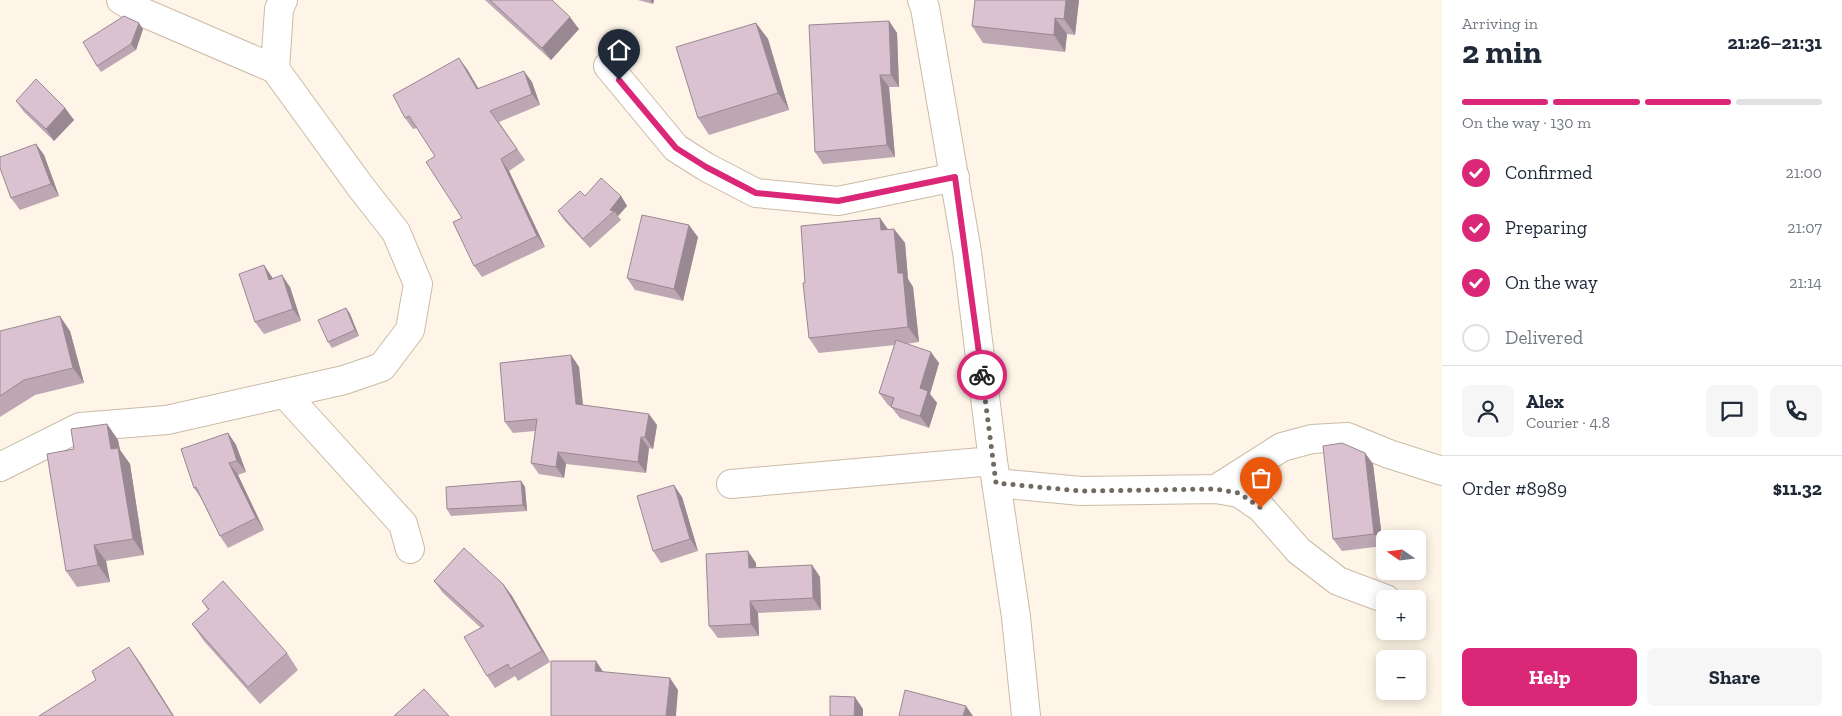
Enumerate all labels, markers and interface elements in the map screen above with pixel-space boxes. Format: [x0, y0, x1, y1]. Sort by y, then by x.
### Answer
text: Arriving in [1462, 14, 1538, 33]
pin [598, 29, 640, 80]
text: 21:26–21:31 [1727, 31, 1822, 54]
text: 2 min [1462, 33, 1542, 71]
icon: home [605, 36, 633, 64]
text: On the way · 130 m [1462, 113, 1591, 132]
icon: check [1462, 159, 1490, 187]
text: Confirmed [1505, 161, 1592, 184]
text: 21:00 [1786, 163, 1822, 182]
icon: check [1462, 214, 1490, 242]
text: Preparing [1505, 216, 1587, 239]
text: 21:07 [1787, 218, 1822, 237]
icon: check [1462, 269, 1490, 297]
text: On the way [1505, 271, 1598, 294]
text: 21:14 [1789, 273, 1822, 292]
text: Delivered [1505, 326, 1583, 349]
courier [957, 350, 1007, 400]
icon: bike [968, 361, 996, 389]
button: person [1462, 385, 1514, 437]
button: chat [1706, 385, 1758, 437]
button: phone [1770, 385, 1822, 437]
text: Alex [1526, 390, 1564, 413]
text: Courier · 4.8 [1526, 413, 1610, 432]
pin [1240, 457, 1282, 508]
icon: bag [1247, 464, 1275, 492]
text: Order #8989 [1462, 477, 1567, 500]
text: $11.32 [1773, 477, 1822, 500]
north arrow [1376, 530, 1426, 580]
map controls [1376, 530, 1426, 700]
button: + [1376, 590, 1426, 640]
button: Help [1462, 648, 1637, 706]
button: Share [1647, 648, 1822, 706]
button: − [1376, 650, 1426, 700]

